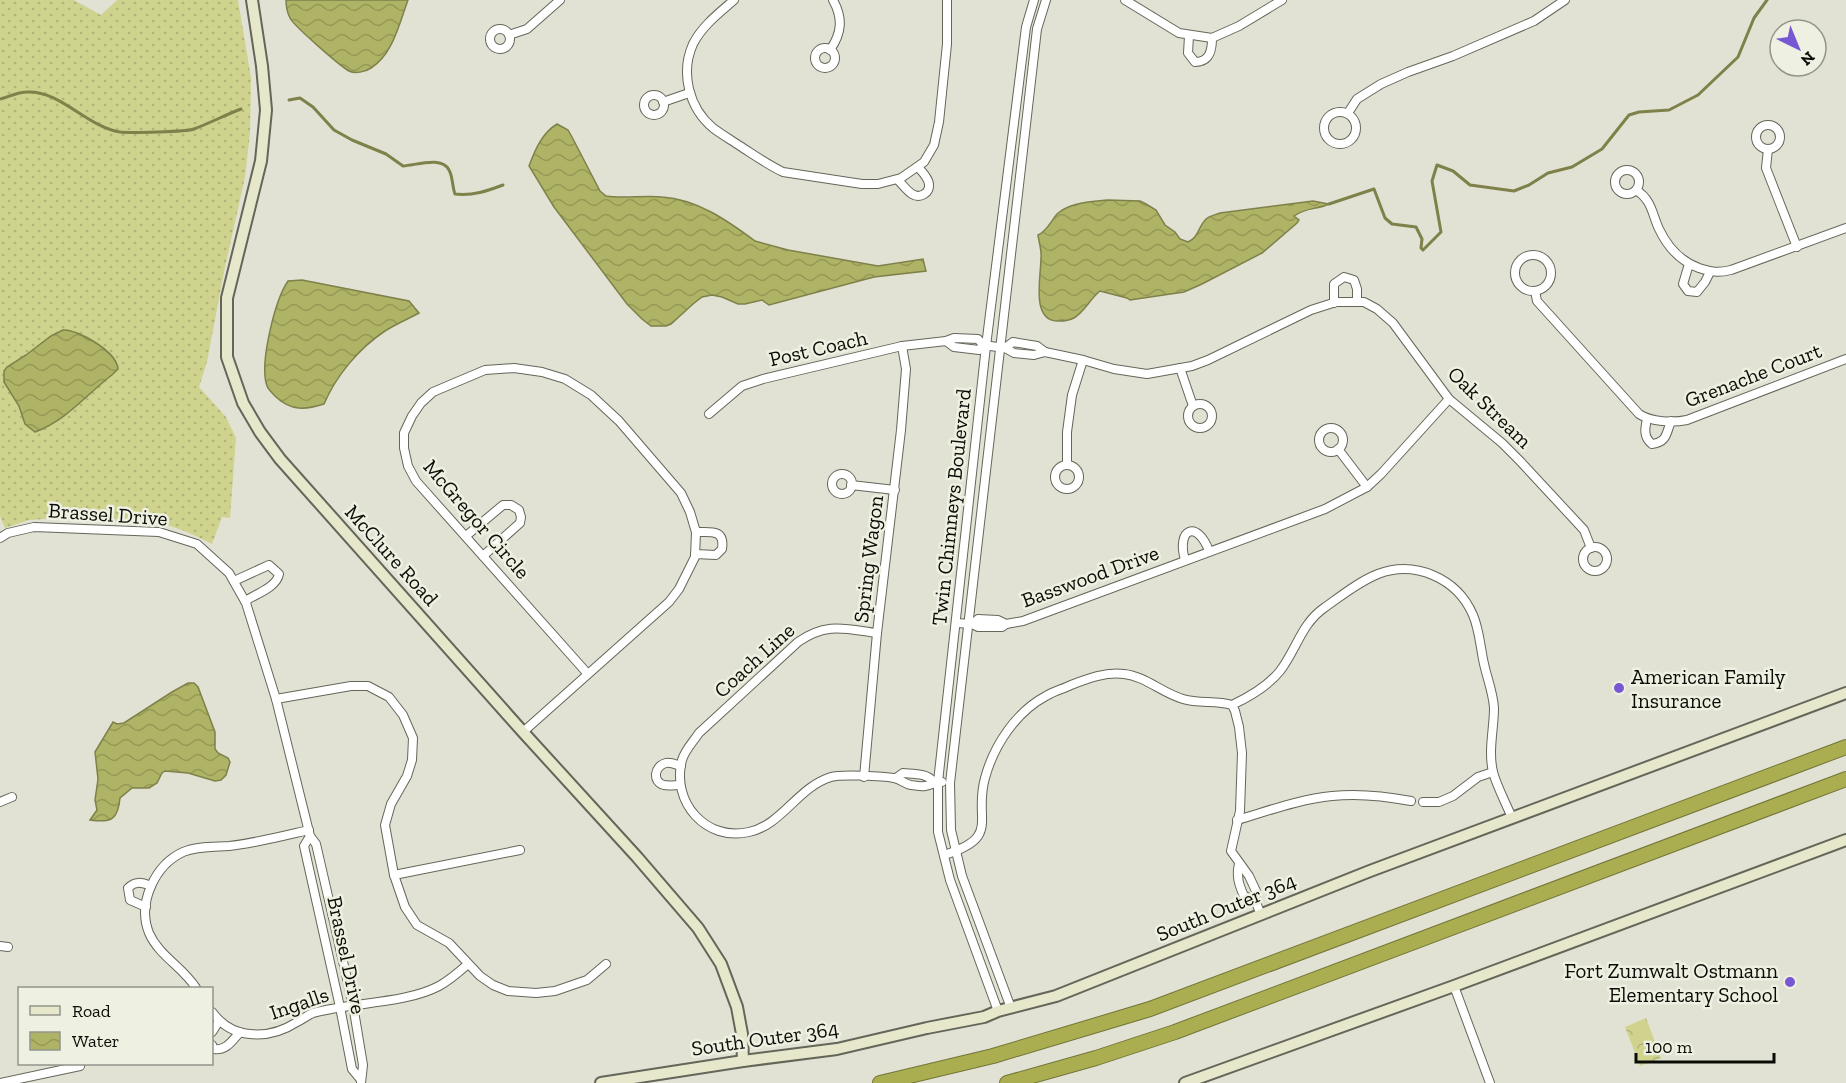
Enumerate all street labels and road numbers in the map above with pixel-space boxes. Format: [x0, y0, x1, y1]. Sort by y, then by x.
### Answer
street label: Post Coach [766, 325, 870, 371]
street label: Grenache Court [1681, 337, 1825, 413]
street label: Oak Stream [1443, 361, 1537, 453]
street label: Twin Chimneys Boulevard [926, 387, 976, 627]
street label: McGregor Circle [418, 454, 536, 584]
street label: Spring Wagon [848, 494, 888, 624]
street label: Brassel Drive [47, 497, 169, 531]
street label: McClure Road [340, 499, 444, 611]
street label: Basswood Drive [1018, 540, 1162, 612]
street label: Coach Line [709, 617, 800, 703]
street label: South Outer 364 [1152, 868, 1300, 946]
street label: Brassel Drive [322, 894, 372, 1016]
street label: Ingalls [266, 981, 332, 1025]
street label: South Outer 364 [690, 1015, 840, 1061]

